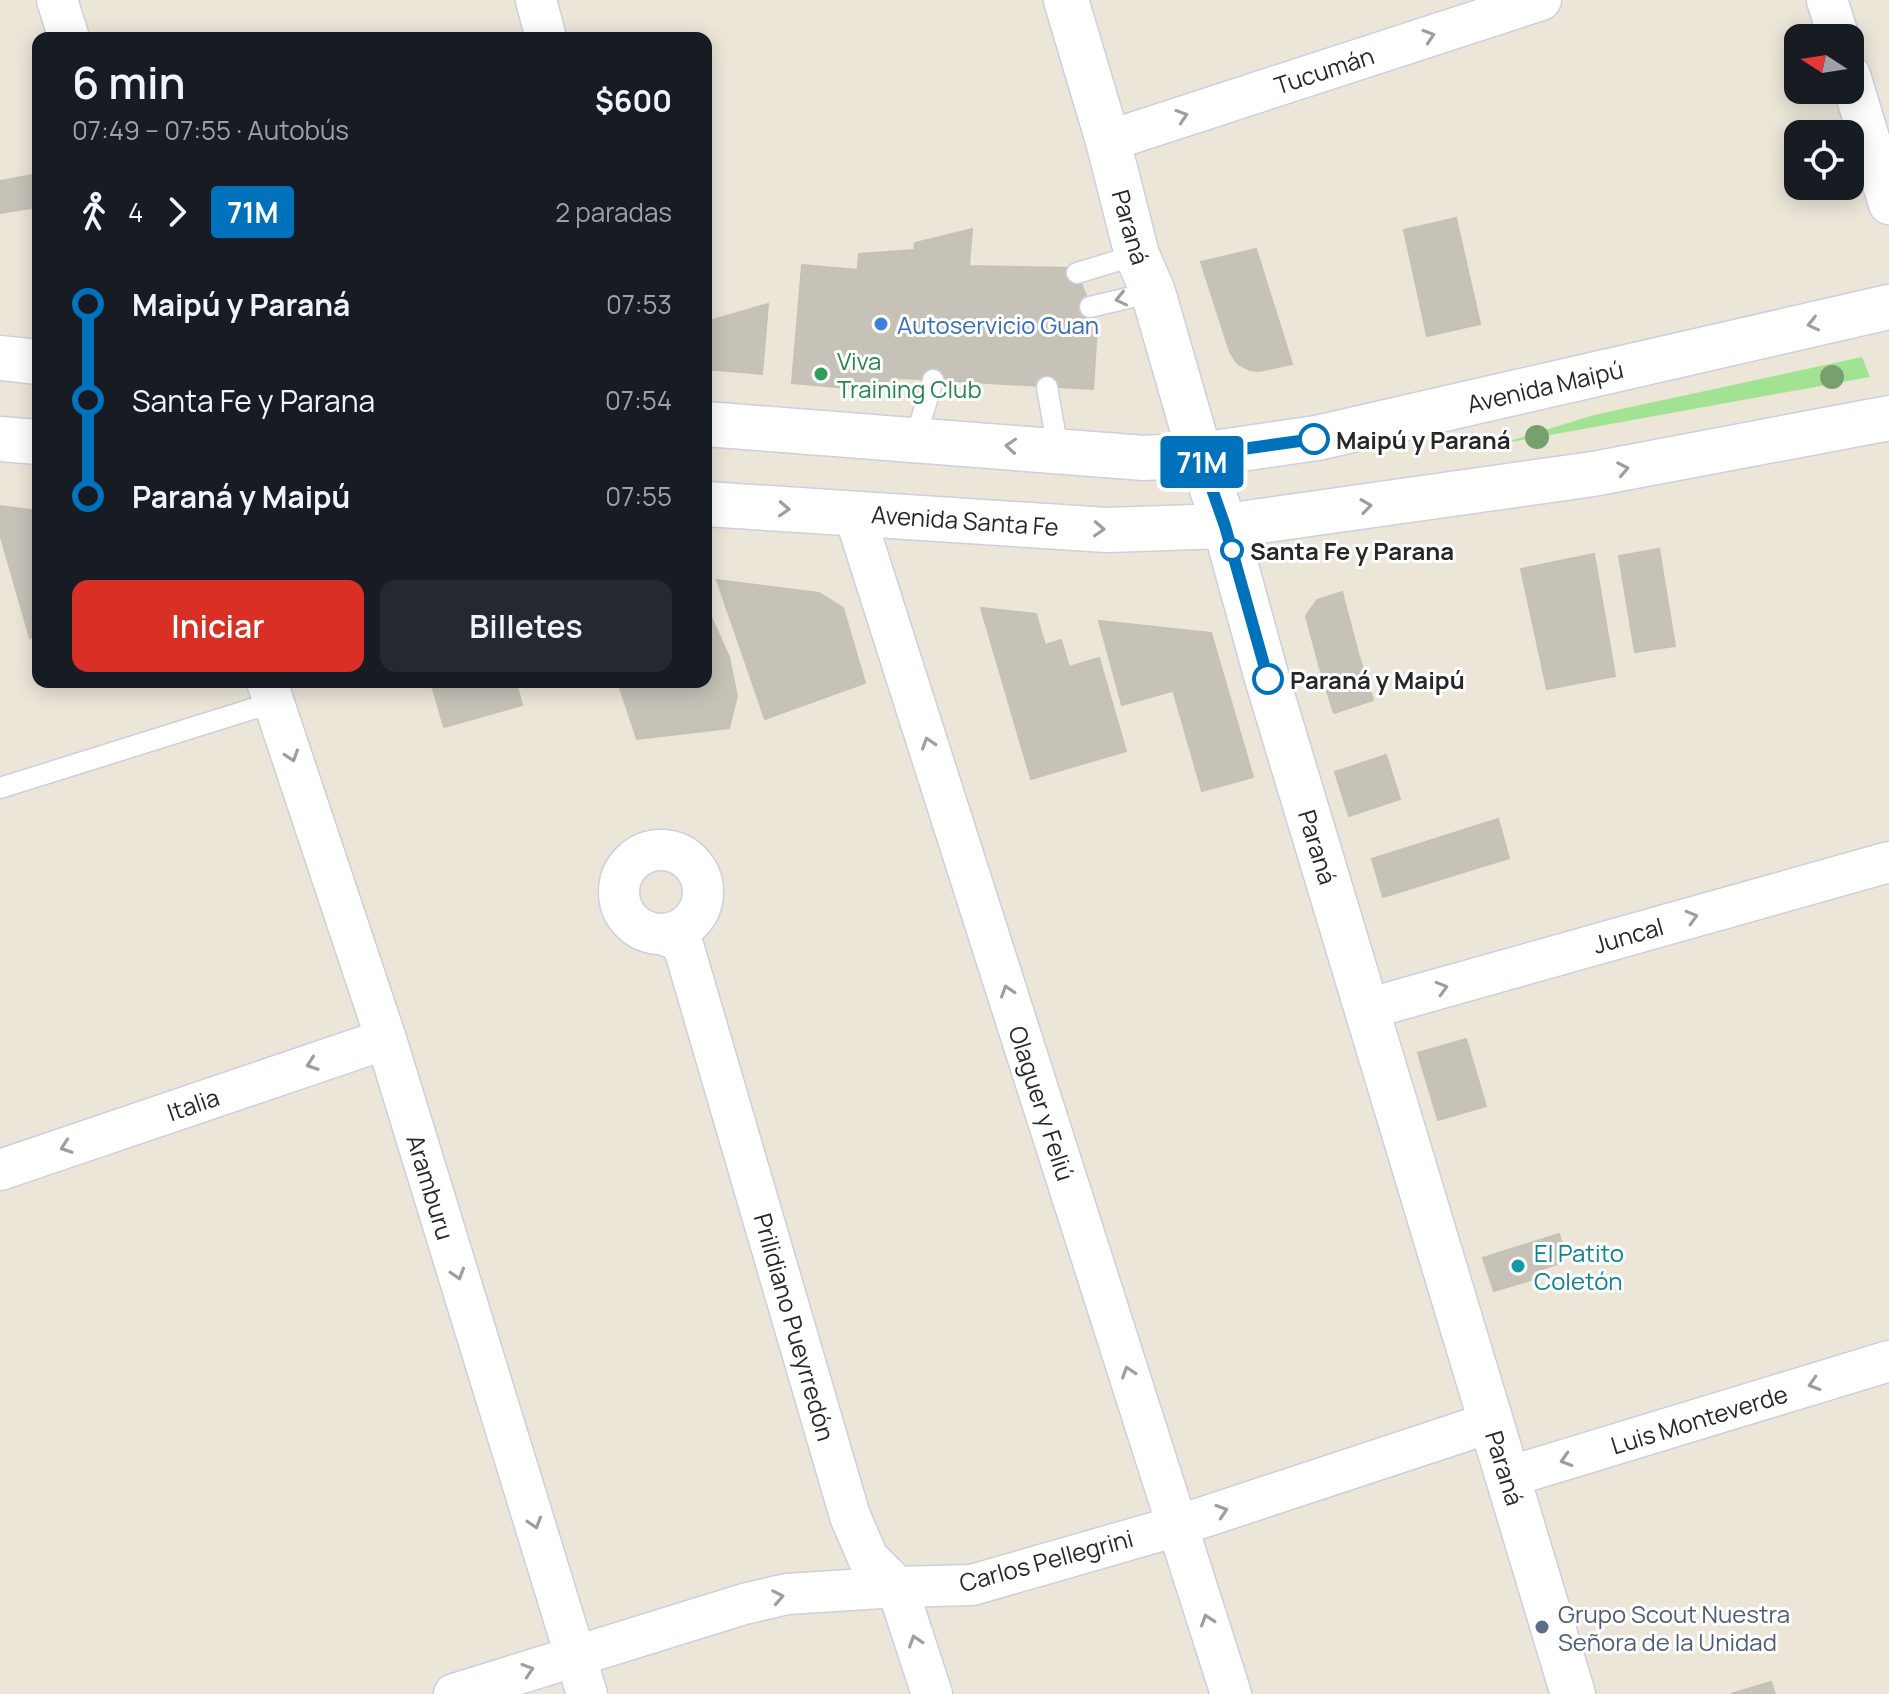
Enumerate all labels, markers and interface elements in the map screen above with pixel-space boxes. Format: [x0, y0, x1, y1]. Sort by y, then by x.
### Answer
north arrow [1784, 24, 1864, 104]
map controls [1784, 24, 1864, 200]
one-way arrow [1421, 30, 1435, 46]
street label: Tucumán [1270, 38, 1378, 102]
text: 6 min [72, 52, 186, 112]
text: $600 [595, 80, 672, 121]
one-way arrow [1174, 110, 1188, 126]
text: 07:49 – 07:55 · Autobús [72, 112, 349, 148]
button: locate [1784, 120, 1864, 200]
street label: Paraná [1105, 186, 1157, 268]
icon: walk [72, 190, 116, 234]
icon: forward [155, 190, 199, 234]
text: 71M [227, 193, 278, 231]
text: 4 [128, 194, 143, 230]
text: 2 paradas [555, 194, 672, 230]
text: Maipú y Paraná [132, 284, 350, 325]
text: 07:53 [606, 286, 672, 322]
one-way arrow [1115, 290, 1129, 307]
place label: Autoservicio Guan [897, 308, 1099, 341]
marker: Autoservicio Guan [872, 315, 890, 333]
one-way arrow [1807, 315, 1820, 332]
place label: Viva Training Club [837, 344, 982, 405]
street label: Avenida Maipú [1464, 352, 1626, 420]
marker: Viva Training Club [812, 365, 830, 383]
text: Santa Fe y Parana [132, 380, 375, 421]
text: 07:54 [605, 382, 672, 418]
place label: Maipú y Paraná [1336, 423, 1511, 456]
marker: Maipú y Paraná [1299, 424, 1329, 454]
line badge: 71M [1156, 436, 1248, 488]
one-way arrow [1004, 438, 1017, 455]
text: 71M [1176, 443, 1228, 481]
one-way arrow [1616, 461, 1630, 478]
text: Paraná y Maipú [132, 476, 350, 517]
text: 07:55 [605, 478, 672, 514]
street label: Avenida Santa Fe [870, 497, 1060, 543]
one-way arrow [1359, 498, 1373, 515]
one-way arrow [778, 500, 791, 517]
one-way arrow [1093, 520, 1106, 537]
place label: Santa Fe y Parana [1250, 534, 1454, 567]
marker: Santa Fe y Parana [1221, 539, 1243, 561]
button: Iniciar [72, 580, 364, 672]
button: Billetes [380, 580, 672, 672]
place label: Paraná y Maipú [1290, 663, 1465, 696]
marker: Paraná y Maipú [1253, 664, 1283, 694]
one-way arrow [921, 737, 937, 751]
one-way arrow [282, 748, 298, 762]
street label: Paraná [1291, 806, 1345, 888]
street label: Juncal [1589, 909, 1667, 961]
one-way arrow [1685, 910, 1699, 926]
one-way arrow [1435, 980, 1449, 997]
one-way arrow [1000, 985, 1016, 999]
street label: Olaguer y Feliú [1001, 1021, 1083, 1185]
one-way arrow [306, 1054, 320, 1070]
street label: Italia [163, 1080, 223, 1128]
street label: Aramburu [399, 1130, 463, 1244]
one-way arrow [59, 1138, 73, 1154]
street label: Prilidiano Pueyrredón [747, 1209, 843, 1445]
place label: El Patito Coletón [1534, 1236, 1624, 1297]
marker: El Patito Coletón [1509, 1257, 1527, 1275]
one-way arrow [449, 1267, 465, 1280]
one-way arrow [1121, 1366, 1137, 1379]
one-way arrow [1808, 1375, 1822, 1391]
street label: Luis Monteverde [1607, 1376, 1791, 1462]
street label: Paraná [1478, 1427, 1532, 1509]
one-way arrow [1559, 1451, 1573, 1467]
one-way arrow [1215, 1504, 1229, 1520]
one-way arrow [525, 1515, 541, 1529]
street label: Carlos Pellegrini [956, 1521, 1136, 1599]
one-way arrow [771, 1589, 784, 1606]
place label: Grupo Scout Nuestra Señora de la Unidad [1558, 1597, 1790, 1658]
one-way arrow [1201, 1613, 1217, 1627]
marker: Grupo Scout Nuestra Señora de la Unidad [1533, 1618, 1551, 1636]
one-way arrow [908, 1634, 924, 1648]
one-way arrow [521, 1663, 535, 1679]

